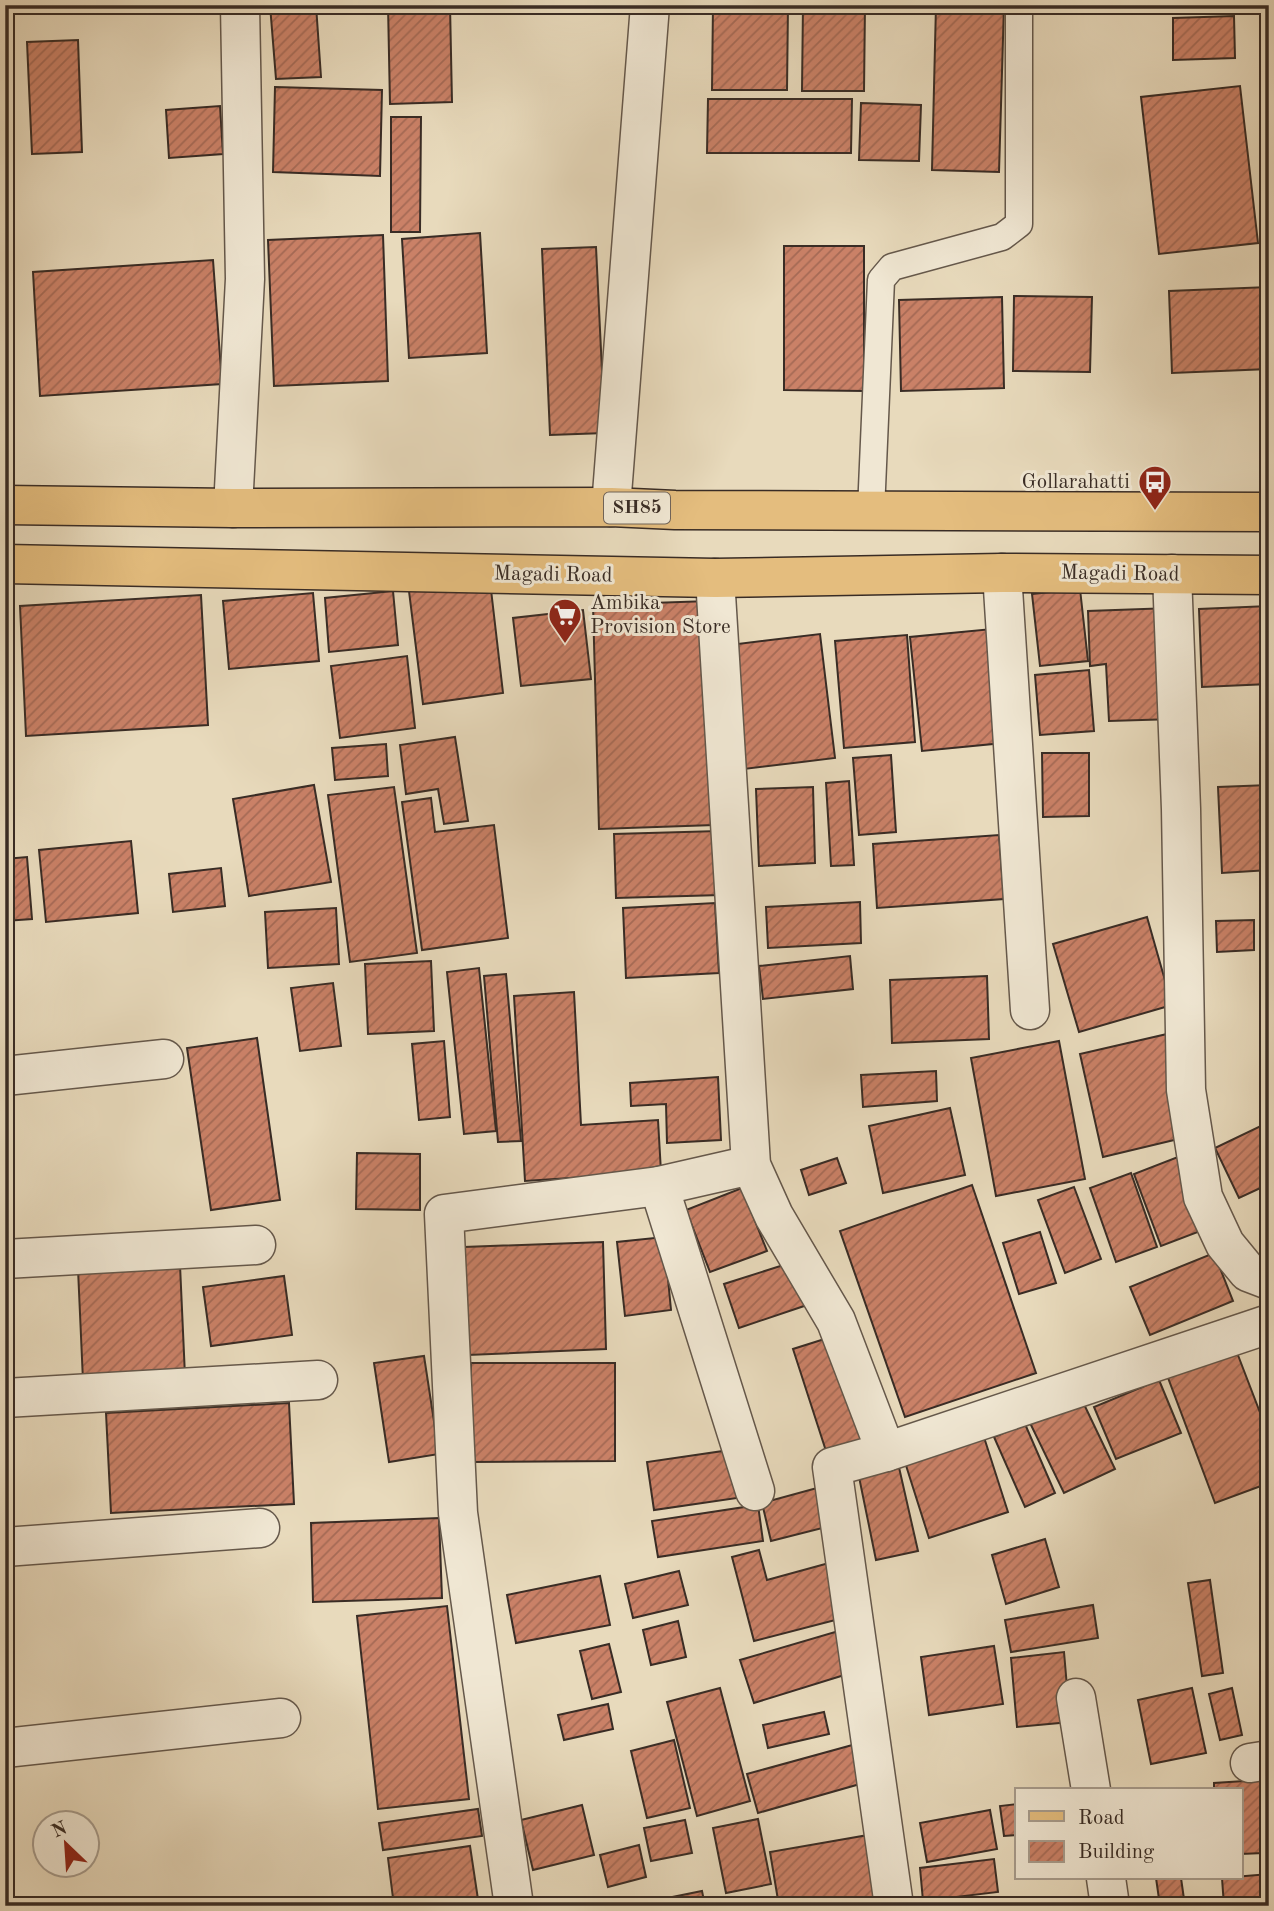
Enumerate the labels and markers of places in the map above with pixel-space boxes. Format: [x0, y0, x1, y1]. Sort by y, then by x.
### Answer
bus stop icon: Gollarahatti [1136, 463, 1174, 512]
place label: Gollarahatti [1022, 472, 1130, 493]
place label: Ambika Provision Store [590, 593, 731, 638]
supermarket icon: Ambika Provision Store [546, 596, 584, 645]

